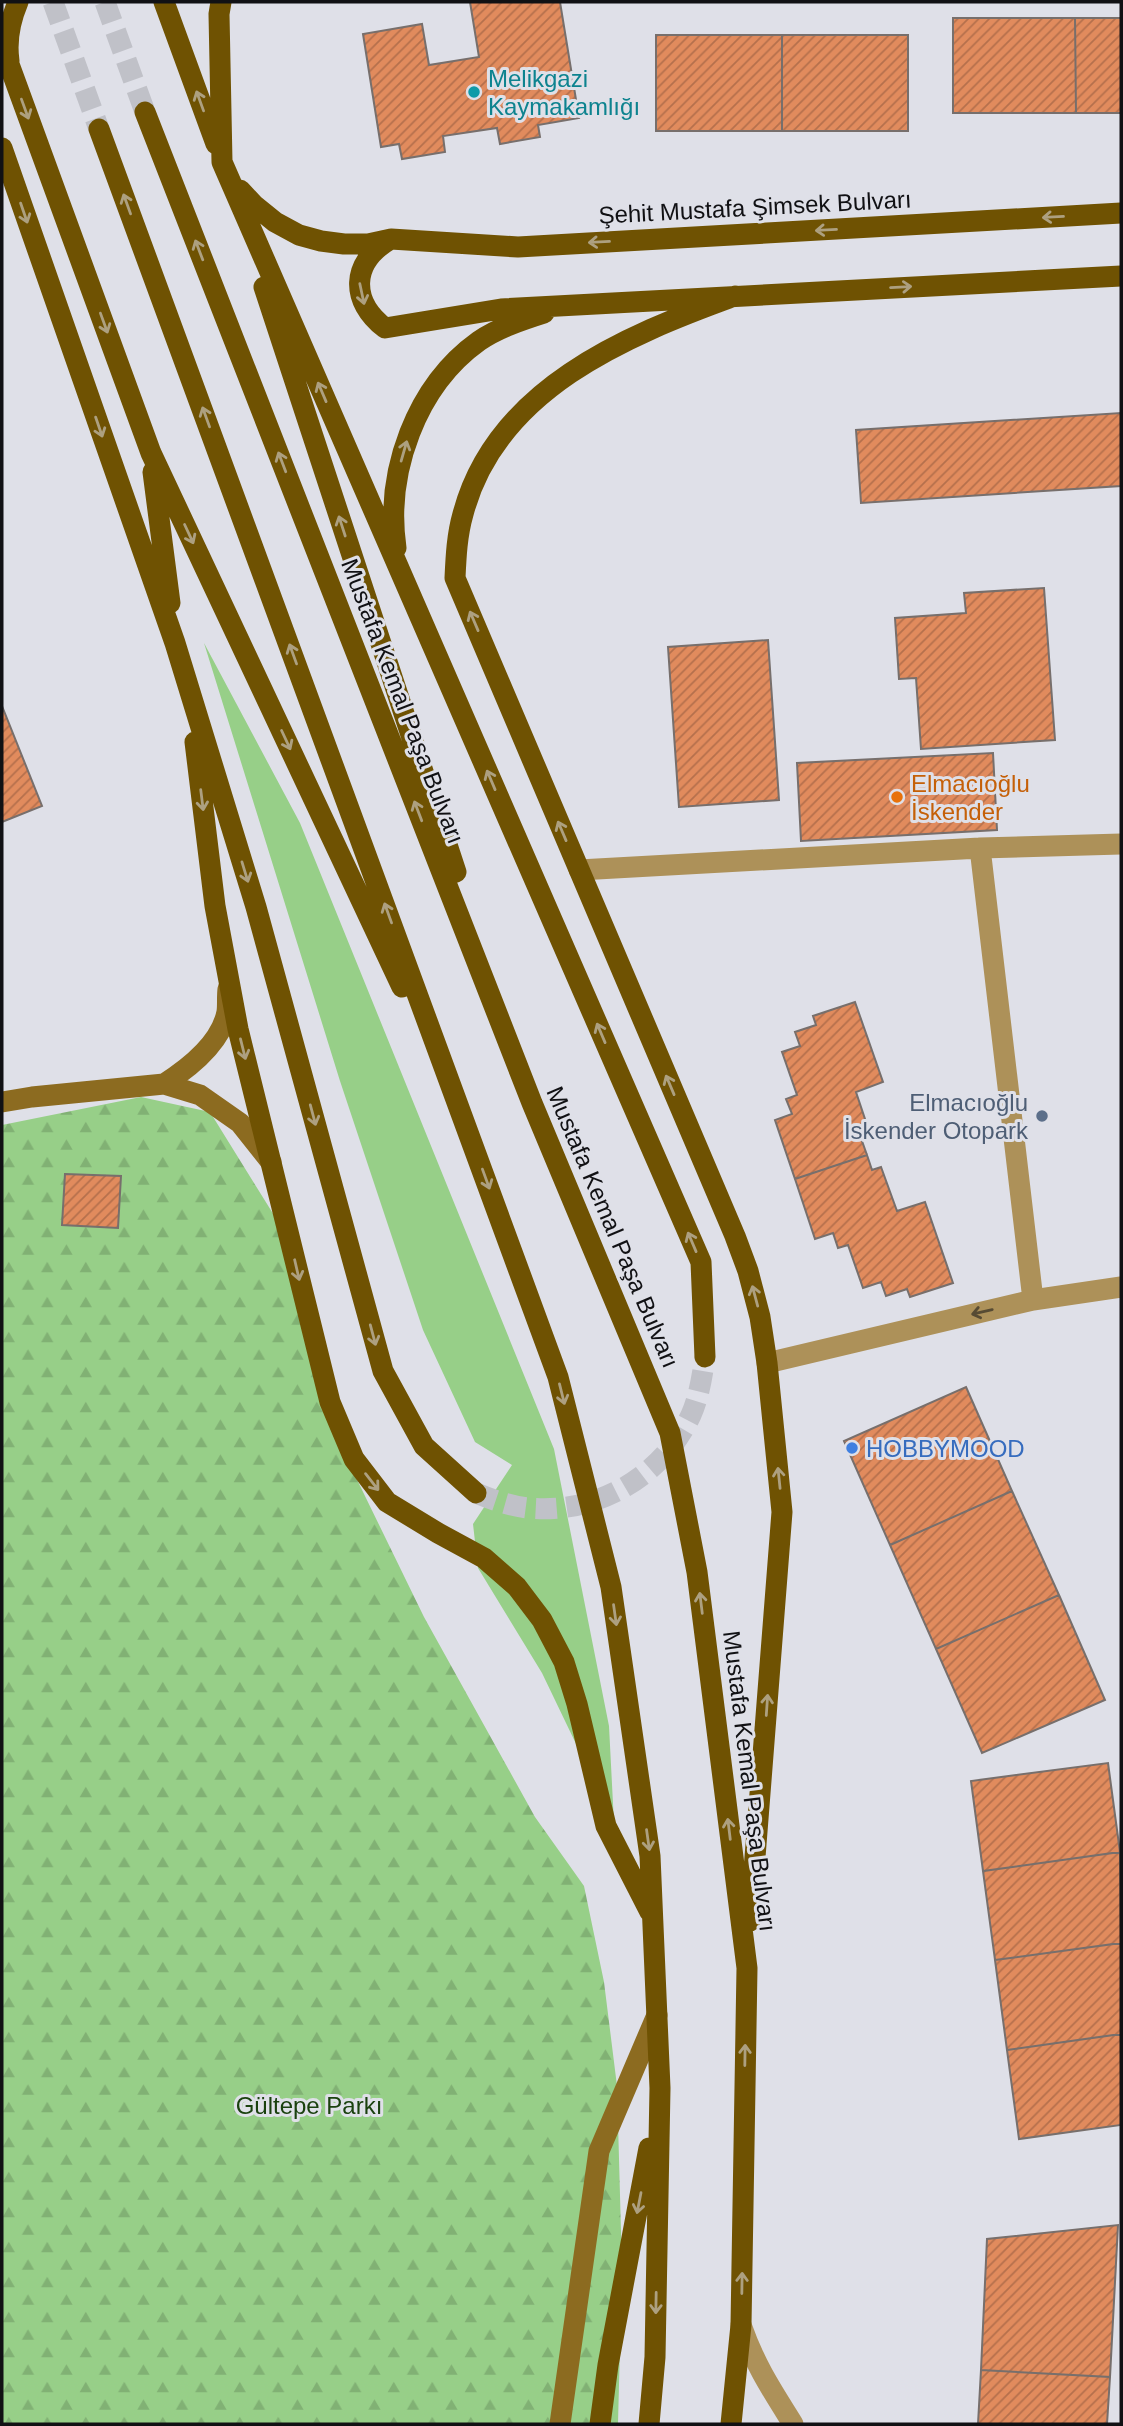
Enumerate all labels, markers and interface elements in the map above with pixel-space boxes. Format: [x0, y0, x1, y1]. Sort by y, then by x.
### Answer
place label: Melikgazi Kaymakamlığı [488, 65, 640, 120]
marker: Melikgazi Kaymakamlığı [466, 84, 482, 100]
one-way arrow [193, 91, 205, 113]
one-way arrow [20, 98, 33, 120]
street label: Şehit Mustafa Şimsek Bulvarı [598, 185, 912, 229]
one-way arrow [120, 193, 132, 215]
one-way arrow [19, 201, 31, 223]
one-way arrow [1042, 211, 1065, 224]
one-way arrow [815, 223, 838, 236]
one-way arrow [588, 236, 611, 249]
one-way arrow [192, 240, 205, 262]
one-way arrow [890, 281, 913, 294]
one-way arrow [356, 282, 369, 305]
one-way arrow [98, 312, 111, 334]
one-way arrow [315, 382, 328, 403]
one-way arrow [198, 407, 211, 429]
one-way arrow [94, 416, 106, 438]
one-way arrow [399, 440, 412, 462]
one-way arrow [274, 452, 287, 474]
one-way arrow [335, 516, 347, 538]
one-way arrow [183, 523, 196, 544]
street label: Mustafa Kemal Paşa Bulvarı [336, 555, 470, 847]
one-way arrow [466, 611, 479, 633]
one-way arrow [286, 643, 298, 665]
one-way arrow [280, 728, 293, 750]
one-way arrow [484, 770, 497, 791]
place label: Elmacıoğlu İskender [911, 770, 1030, 825]
one-way arrow [196, 788, 209, 811]
marker: Elmacıoğlu İskender [889, 789, 905, 805]
one-way arrow [410, 801, 423, 823]
one-way arrow [555, 821, 568, 842]
one-way arrow [240, 861, 253, 883]
one-way arrow [381, 903, 394, 925]
one-way arrow [594, 1023, 607, 1045]
one-way arrow [237, 1037, 250, 1060]
one-way arrow [663, 1075, 676, 1097]
street label: Mustafa Kemal Paşa Bulvarı [541, 1082, 685, 1372]
place label: Elmacıoğlu İskender Otopark [844, 1089, 1029, 1144]
one-way arrow [307, 1103, 320, 1126]
marker: Elmacıoğlu İskender Otopark [1034, 1108, 1050, 1124]
one-way arrow [481, 1168, 493, 1190]
one-way arrow [685, 1232, 698, 1253]
one-way arrow [290, 1258, 304, 1281]
one-way arrow [748, 1286, 761, 1308]
one-way arrow [971, 1306, 994, 1319]
one-way arrow [367, 1323, 380, 1345]
one-way arrow [556, 1382, 569, 1404]
place label: HOBBYMOOD [866, 1435, 1025, 1462]
marker: HOBBYMOOD [844, 1440, 860, 1456]
one-way arrow [772, 1467, 785, 1490]
one-way arrow [365, 1472, 380, 1491]
one-way arrow [695, 1592, 708, 1615]
one-way arrow [609, 1603, 622, 1626]
street label: Mustafa Kemal Paşa Bulvarı [718, 1629, 782, 1933]
one-way arrow [761, 1694, 774, 1717]
one-way arrow [723, 1818, 736, 1841]
one-way arrow [642, 1828, 655, 1851]
one-way arrow [738, 2044, 752, 2067]
park label: Gültepe Parkı [236, 2092, 382, 2119]
one-way arrow [631, 2191, 645, 2214]
one-way arrow [735, 2272, 748, 2295]
one-way arrow [649, 2291, 663, 2314]

